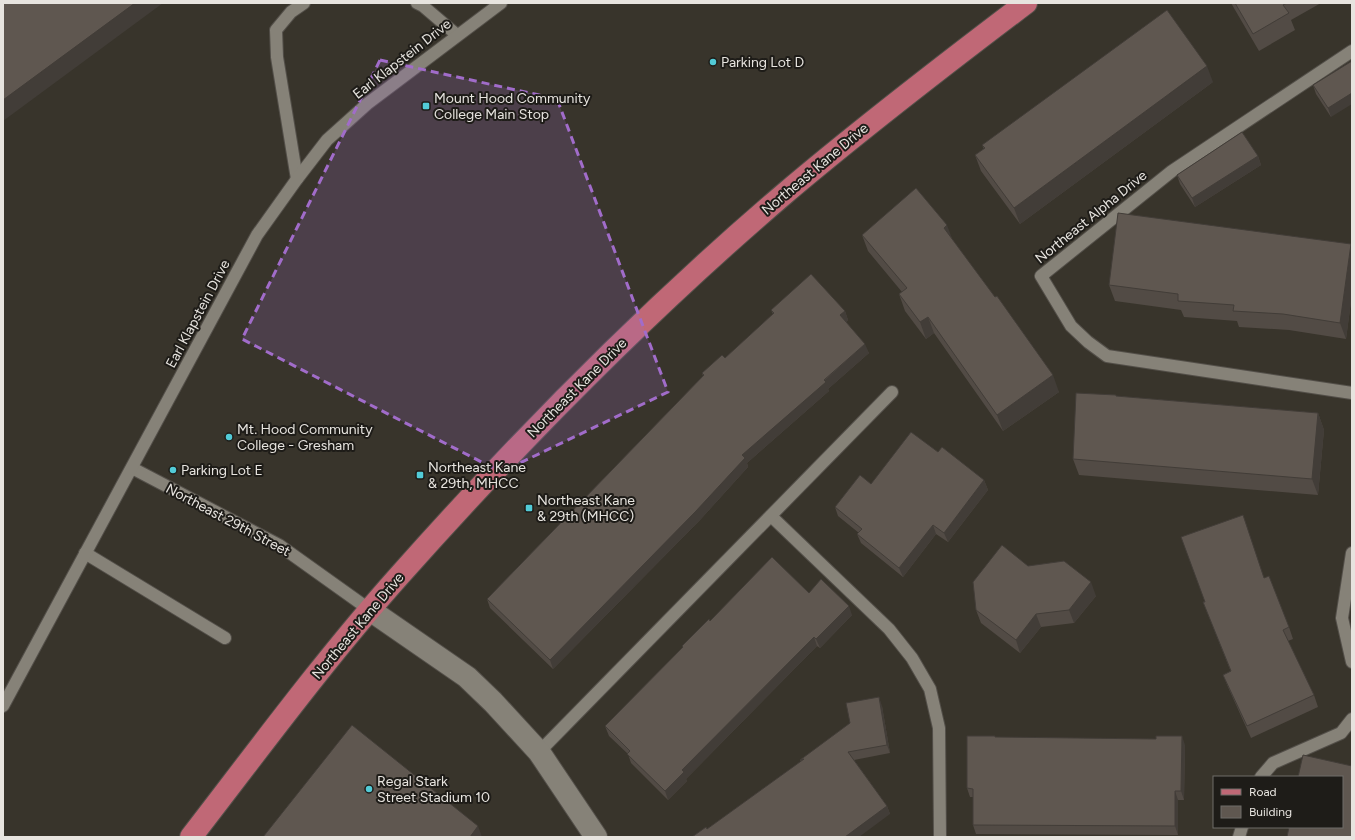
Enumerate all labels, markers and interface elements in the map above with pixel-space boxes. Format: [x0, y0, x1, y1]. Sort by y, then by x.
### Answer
street label: Earl Klapstein Drive [349, 15, 455, 103]
place label: Parking Lot D [721, 54, 804, 71]
marker: Parking Lot D [708, 57, 718, 67]
place label: Mount Hood Community College Main Stop [434, 90, 591, 123]
marker: Mount Hood Community College Main Stop [421, 101, 431, 111]
street label: Northeast Kane Drive [758, 119, 872, 218]
street label: Northeast Alpha Drive [1032, 167, 1150, 267]
street label: Earl Klapstein Drive [162, 257, 234, 371]
street label: Northeast Kane Drive [524, 334, 631, 441]
place label: Mt. Hood Community College - Gresham [237, 421, 373, 454]
marker: Mt. Hood Community College - Gresham [224, 432, 234, 442]
place label: Northeast Kane & 29th, MHCC [428, 459, 526, 492]
place label: Parking Lot E [181, 462, 263, 479]
marker: Parking Lot E [168, 465, 178, 475]
marker: Northeast Kane & 29th, MHCC [415, 470, 425, 480]
street label: Northeast 29th Street [163, 480, 293, 560]
place label: Northeast Kane & 29th (MHCC) [537, 492, 635, 525]
marker: Northeast Kane & 29th (MHCC) [524, 503, 534, 513]
street label: Northeast Kane Drive [309, 569, 408, 683]
place label: Regal Stark Street Stadium 10 [377, 773, 490, 806]
legend [1213, 776, 1343, 828]
marker: Regal Stark Street Stadium 10 [364, 784, 374, 794]
text: Road [1249, 785, 1277, 799]
text: Building [1249, 805, 1292, 819]

